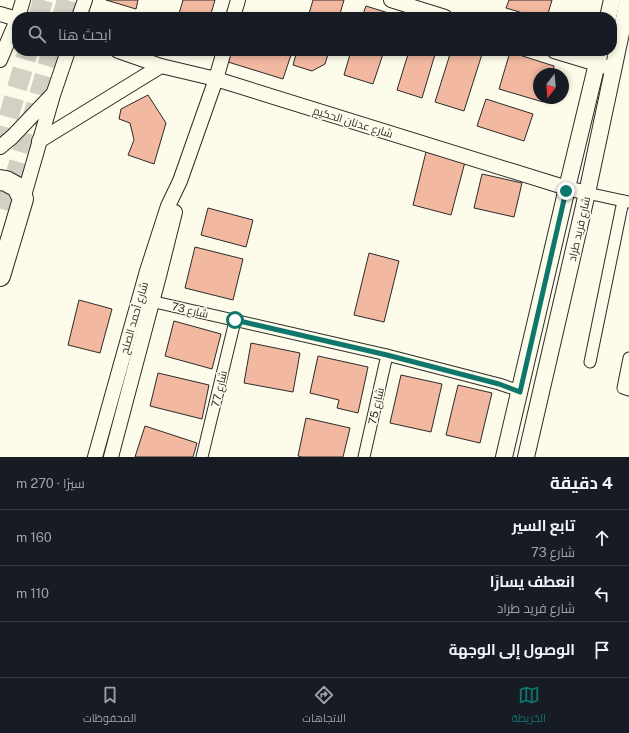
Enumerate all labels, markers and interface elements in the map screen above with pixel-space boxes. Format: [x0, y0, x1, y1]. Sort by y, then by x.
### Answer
search box [12, 12, 617, 56]
icon: search [26, 23, 48, 45]
text: ابحث هنا [58, 26, 112, 43]
north arrow [533, 68, 569, 104]
street label: شارع عدنان الحكيم [311, 104, 394, 142]
route end [557, 182, 575, 200]
street label: شارع فريد طراد [566, 195, 594, 263]
street label: شارع أحمد الصلح [117, 280, 152, 356]
street label: شارع 73 [170, 300, 210, 322]
route start [226, 311, 244, 329]
street label: شارع 77 [209, 369, 231, 409]
street label: شارع 75 [366, 386, 388, 426]
text: 4 دقيقة [550, 473, 613, 493]
text: سيرًا · 270 m [16, 476, 85, 491]
text: تابع السير [512, 517, 575, 534]
icon: ahead [591, 527, 613, 549]
text: 160 m [16, 530, 52, 545]
text: شارع 73 [531, 545, 575, 560]
text: انعطف يسارًا [490, 573, 575, 590]
icon: left [591, 583, 613, 605]
text: 110 m [16, 586, 49, 601]
text: شارع فريد طراد [497, 601, 575, 616]
icon: arrive [591, 639, 613, 661]
text: الوصول إلى الوجهة [449, 641, 575, 658]
tab: المحفوظات [83, 684, 136, 728]
tab: الاتجاهات [302, 684, 346, 728]
tab: الخريطة [512, 684, 546, 728]

